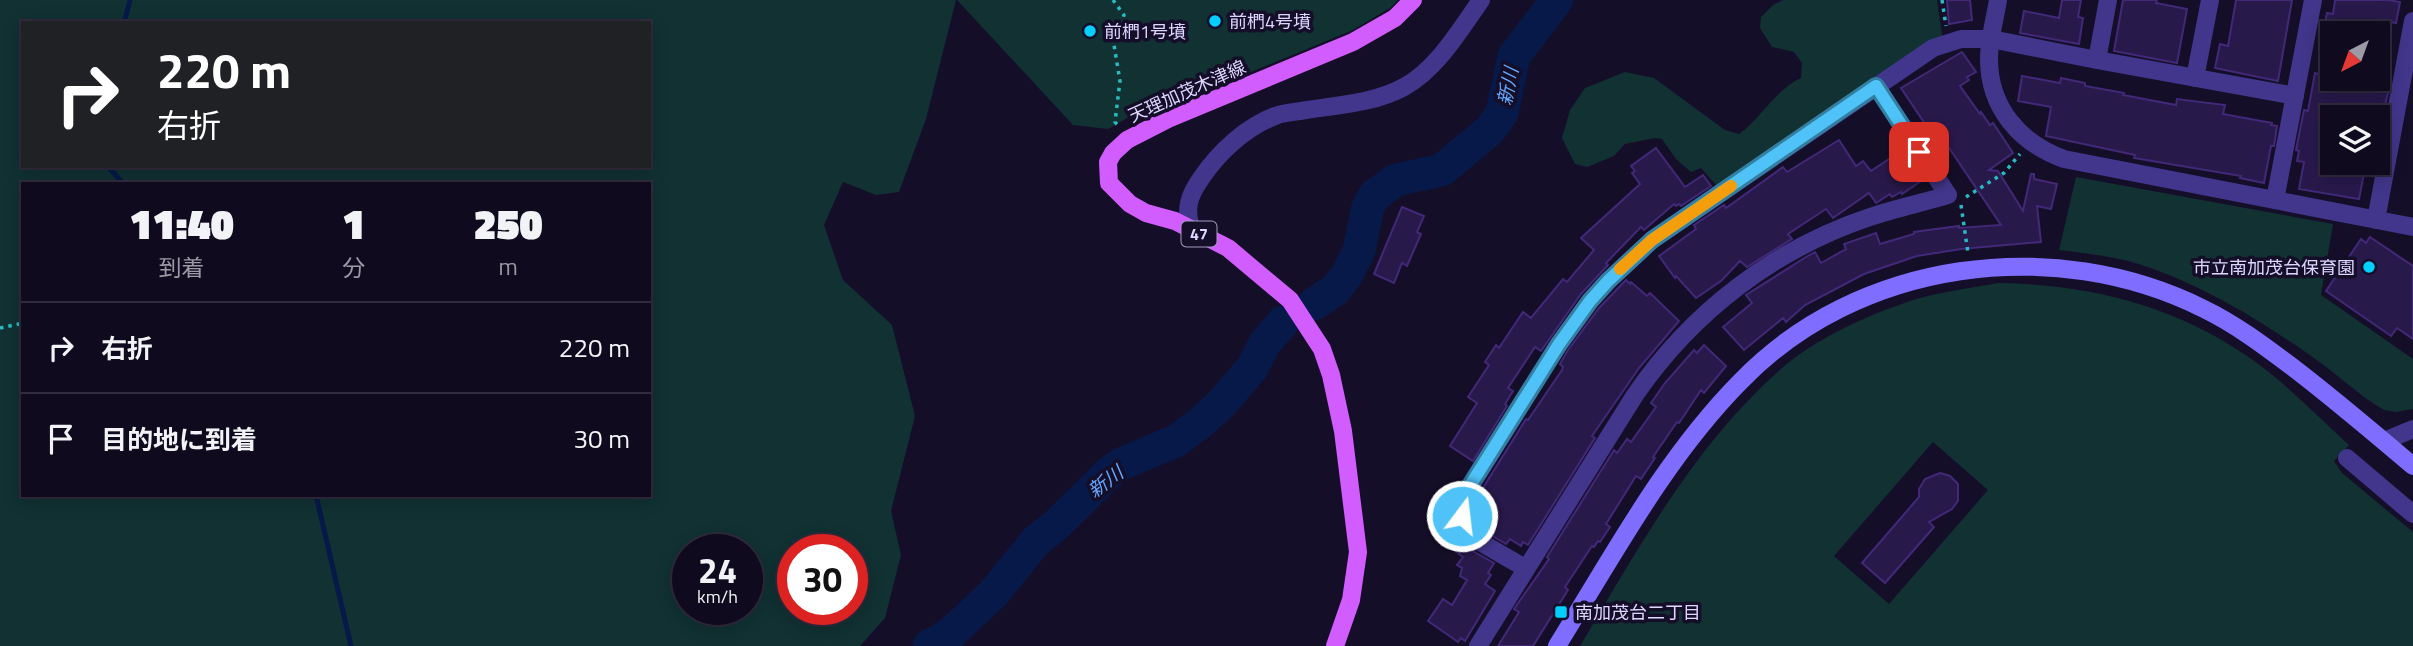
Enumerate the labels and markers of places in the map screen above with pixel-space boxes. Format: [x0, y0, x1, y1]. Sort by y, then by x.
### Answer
place label: 前椚4号墳 [1229, 8, 1311, 35]
marker: 前椚4号墳 [1207, 13, 1223, 29]
place label: 前椚1号墳 [1104, 18, 1186, 45]
marker: 前椚1号墳 [1082, 23, 1098, 39]
pin [1889, 122, 1949, 182]
place label: 市立南加茂台保育園 [2193, 254, 2355, 281]
marker: 市立南加茂台保育園 [2361, 259, 2377, 275]
place label: 南加茂台二丁目 [1575, 599, 1701, 626]
marker: 南加茂台二丁目 [1553, 604, 1569, 620]

